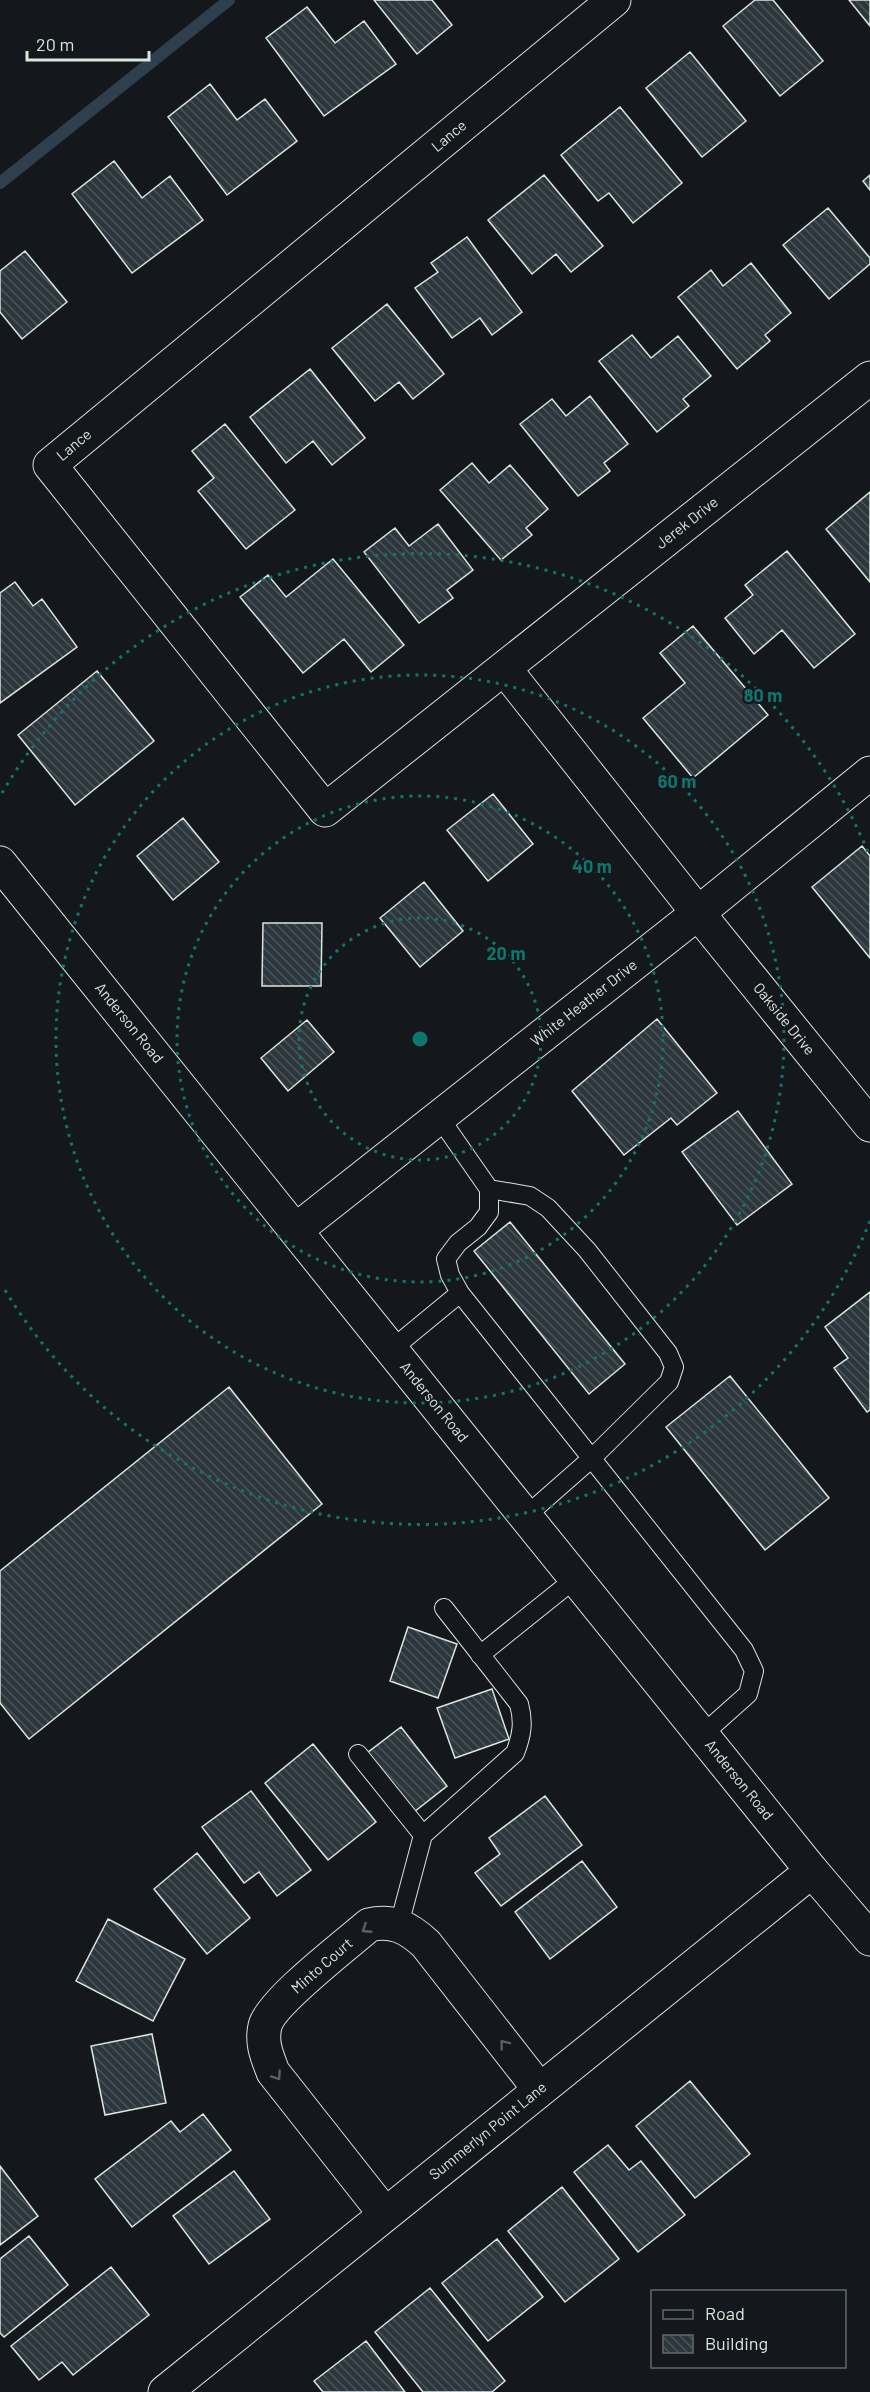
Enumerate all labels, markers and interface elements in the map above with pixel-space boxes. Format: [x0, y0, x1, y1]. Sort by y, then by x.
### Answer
scale bar [27, 24, 148, 62]
text: 20 m [36, 33, 74, 55]
street label: Lance [427, 116, 469, 155]
street label: Lance [52, 425, 94, 464]
street label: Jerek Drive [652, 492, 721, 552]
text: 80 m [744, 684, 782, 706]
text: 60 m [658, 770, 696, 792]
text: 40 m [572, 855, 612, 877]
text: 20 m [487, 942, 525, 964]
street label: White Heather Drive [527, 955, 640, 1049]
street label: Anderson Road [92, 978, 168, 1066]
street label: Oakside Drive [750, 979, 819, 1058]
centre of rings [410, 1029, 430, 1049]
street label: Anderson Road [397, 1357, 473, 1445]
street label: Anderson Road [702, 1735, 778, 1823]
one-way arrow [362, 1922, 373, 1933]
street label: Minto Court [287, 1934, 356, 1997]
one-way arrow [501, 2039, 512, 2050]
one-way arrow [270, 2070, 282, 2080]
street label: Summerlyn Point Lane [425, 2077, 550, 2183]
legend [651, 2290, 846, 2368]
text: Road [705, 2302, 745, 2324]
text: Building [705, 2332, 768, 2354]

